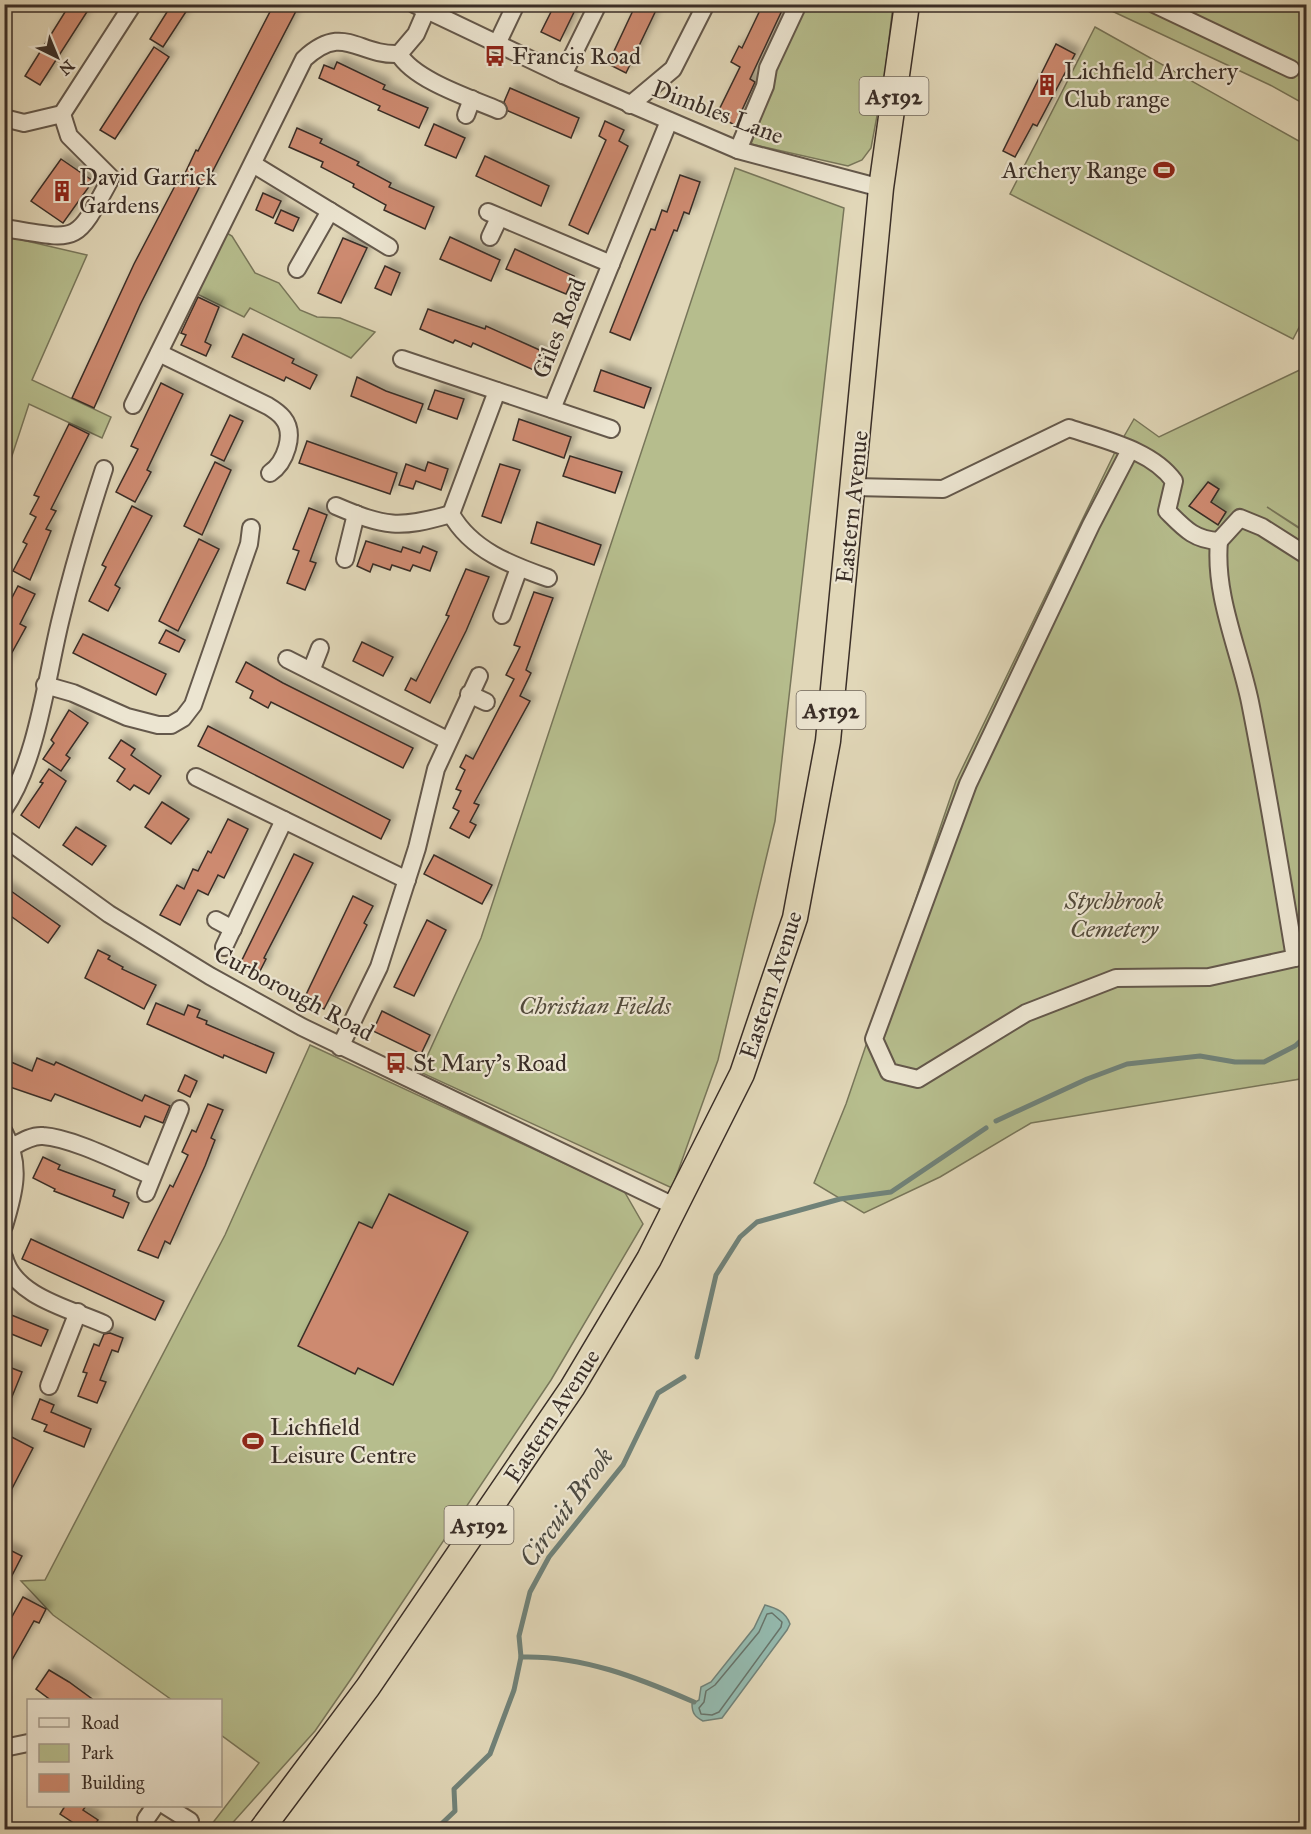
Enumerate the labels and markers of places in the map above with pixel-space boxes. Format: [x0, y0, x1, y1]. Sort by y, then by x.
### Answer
place label: Francis Road [512, 41, 641, 71]
bus stop icon: Francis Road [483, 44, 507, 68]
place label: Lichfield Archery Club range [1064, 56, 1239, 114]
building icon: Lichfield Archery Club range [1035, 73, 1059, 97]
place label: Archery Range [1001, 155, 1147, 185]
sports icon: Archery Range [1152, 158, 1176, 182]
place label: David Garrick Gardens [79, 162, 217, 220]
building icon: David Garrick Gardens [50, 179, 74, 203]
place label: St Mary's Road [413, 1048, 567, 1078]
bus stop icon: St Mary's Road [384, 1051, 408, 1075]
place label: Lichfield Leisure Centre [270, 1412, 416, 1470]
sports icon: Lichfield Leisure Centre [241, 1429, 265, 1453]

